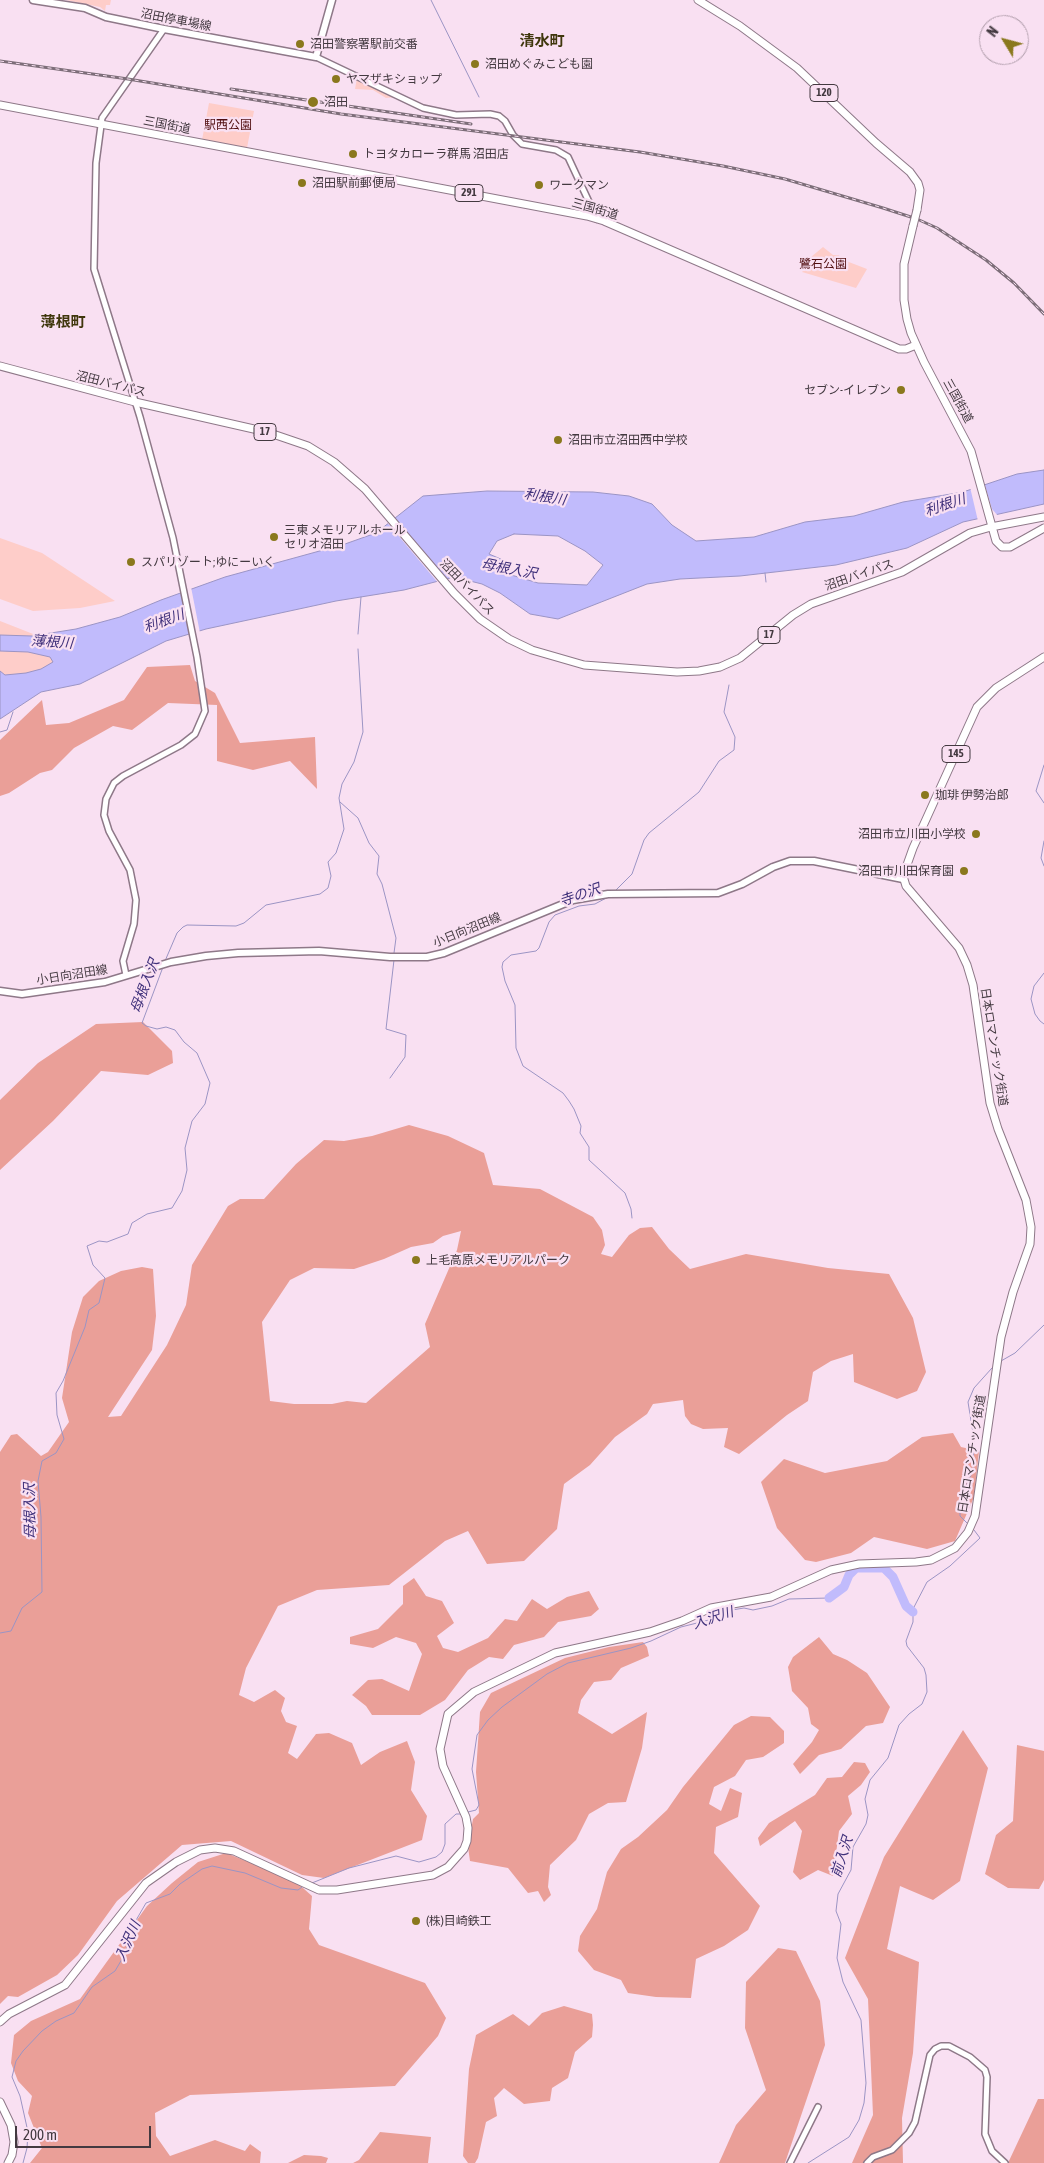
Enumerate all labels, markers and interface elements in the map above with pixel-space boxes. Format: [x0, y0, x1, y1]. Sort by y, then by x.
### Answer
street label: 沼田停車場線 [139, 6, 213, 34]
north arrow [979, 15, 1029, 65]
text: N [984, 23, 1002, 40]
district label: 清水町 [520, 32, 564, 50]
place label: 沼田警察署駅前交番 [310, 37, 418, 51]
marker: 沼田警察署駅前交番 [294, 38, 306, 50]
place label: 沼田めぐみこども園 [485, 57, 593, 71]
marker: 沼田めぐみこども園 [469, 58, 481, 70]
place label: ヤマザキショップ [346, 72, 442, 86]
marker: ヤマザキショップ [330, 73, 342, 85]
road number: 120 [810, 85, 838, 102]
marker: 沼田 [306, 95, 320, 109]
place label: 沼田 [324, 95, 348, 109]
street label: 三国街道 [142, 113, 192, 137]
park label: 駅西公園 [204, 118, 252, 132]
place label: トヨタカローラ群馬 沼田店 [363, 147, 509, 161]
marker: トヨタカローラ群馬 沼田店 [347, 148, 359, 160]
place label: 沼田駅前郵便局 [312, 176, 396, 190]
marker: 沼田駅前郵便局 [296, 177, 308, 189]
place label: ワークマン [549, 178, 609, 192]
marker: ワークマン [533, 179, 545, 191]
road number: 291 [455, 184, 483, 202]
street label: 三国街道 [570, 195, 620, 223]
park label: 鷺石公園 [799, 257, 847, 271]
district label: 薄根町 [41, 313, 85, 331]
street label: 沼田バイパス [74, 368, 148, 400]
street label: 三国街道 [940, 377, 976, 425]
place label: セブン-イレブン [804, 383, 891, 397]
marker: セブン-イレブン [895, 384, 907, 396]
road number: 17 [254, 424, 276, 441]
place label: 沼田市立沼田西中学校 [568, 433, 688, 447]
marker: 沼田市立沼田西中学校 [552, 434, 564, 446]
water label: 利根川 [523, 485, 567, 509]
water label: 利根川 [922, 491, 968, 519]
place label: 三東 メモリアルホール セリオ沼田 [284, 523, 406, 551]
marker: 三東 メモリアルホール セリオ沼田 [268, 531, 280, 543]
place label: スパリゾート;ゆにーいく [141, 555, 275, 569]
water label: 母根入沢 [480, 555, 538, 583]
marker: スパリゾート;ゆにーいく [125, 556, 137, 568]
street label: 沼田バイパス [437, 556, 497, 618]
street label: 沼田バイパス [823, 556, 895, 594]
water label: 利根川 [141, 606, 187, 636]
road number: 17 [758, 626, 780, 644]
water label: 薄根川 [30, 632, 74, 652]
road number: 145 [942, 746, 970, 762]
place label: 珈琲 伊勢治郎 [935, 788, 1009, 802]
marker: 珈琲 伊勢治郎 [919, 789, 931, 801]
place label: 沼田市立川田小学校 [858, 827, 966, 841]
marker: 沼田市立川田小学校 [970, 828, 982, 840]
place label: 沼田市川田保育園 [858, 864, 954, 878]
marker: 沼田市川田保育園 [958, 865, 970, 877]
water label: 寺の沢 [557, 880, 603, 910]
street label: 小日向沼田線 [431, 910, 503, 950]
water label: 母根入沢 [127, 957, 163, 1015]
street label: 小日向沼田線 [35, 962, 109, 988]
street label: 日本ロマンチック街道 [978, 987, 1010, 1107]
place label: 上毛高原メモリアルパーク [426, 1253, 570, 1267]
marker: 上毛高原メモリアルパーク [410, 1254, 422, 1266]
street label: 日本ロマンチック街道 [956, 1394, 988, 1514]
water label: 母根入沢 [21, 1483, 39, 1539]
water label: 入沢川 [690, 1604, 736, 1632]
water label: 前入沢 [828, 1834, 856, 1880]
place label: (株)目崎鉄工 [426, 1914, 492, 1928]
marker: (株)目崎鉄工 [410, 1915, 422, 1927]
water label: 入沢川 [112, 1918, 144, 1964]
scale bar [18, 2116, 154, 2148]
text: 200 m [23, 2126, 57, 2143]

